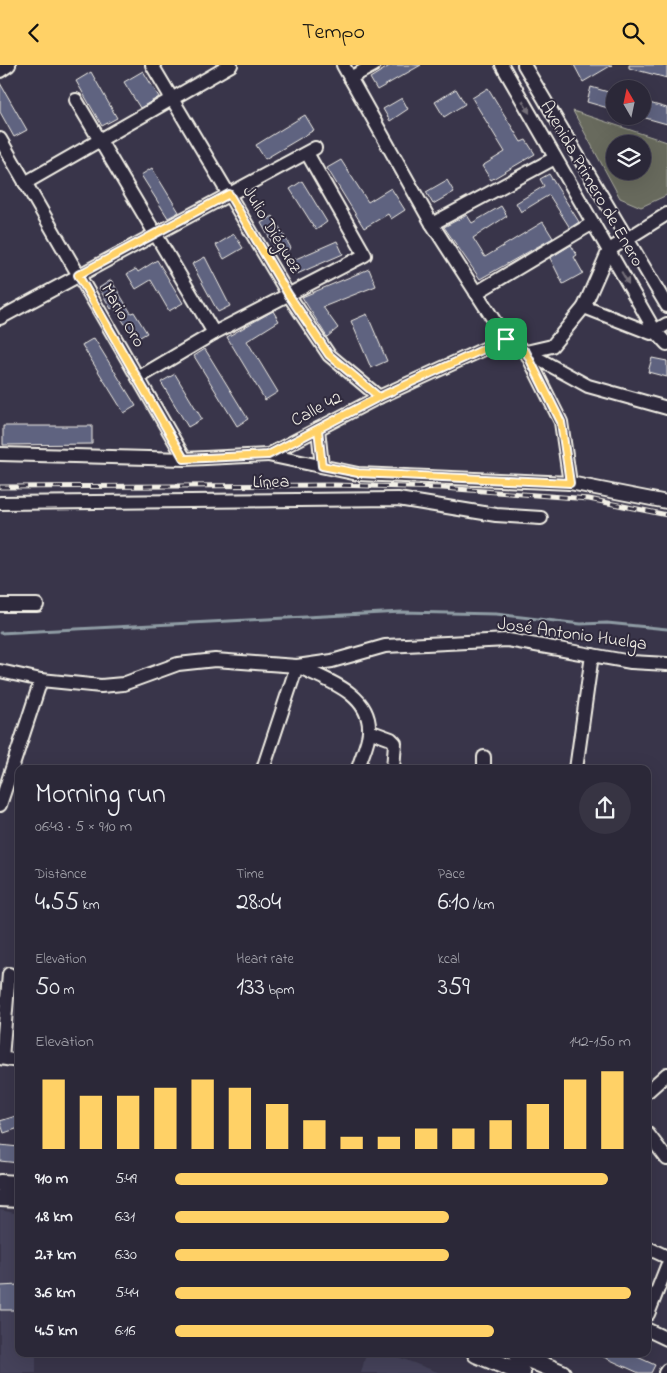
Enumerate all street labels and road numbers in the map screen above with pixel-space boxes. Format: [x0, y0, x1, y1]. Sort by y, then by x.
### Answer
street label: Avenida Primero de Enero [533, 96, 649, 272]
street label: Julio Diéguez [234, 181, 308, 279]
street label: Mario Oro [93, 279, 151, 353]
street label: Calle 42 [287, 386, 347, 434]
street label: Línea [252, 470, 290, 496]
street label: José Antonio Huelga [495, 612, 648, 659]

